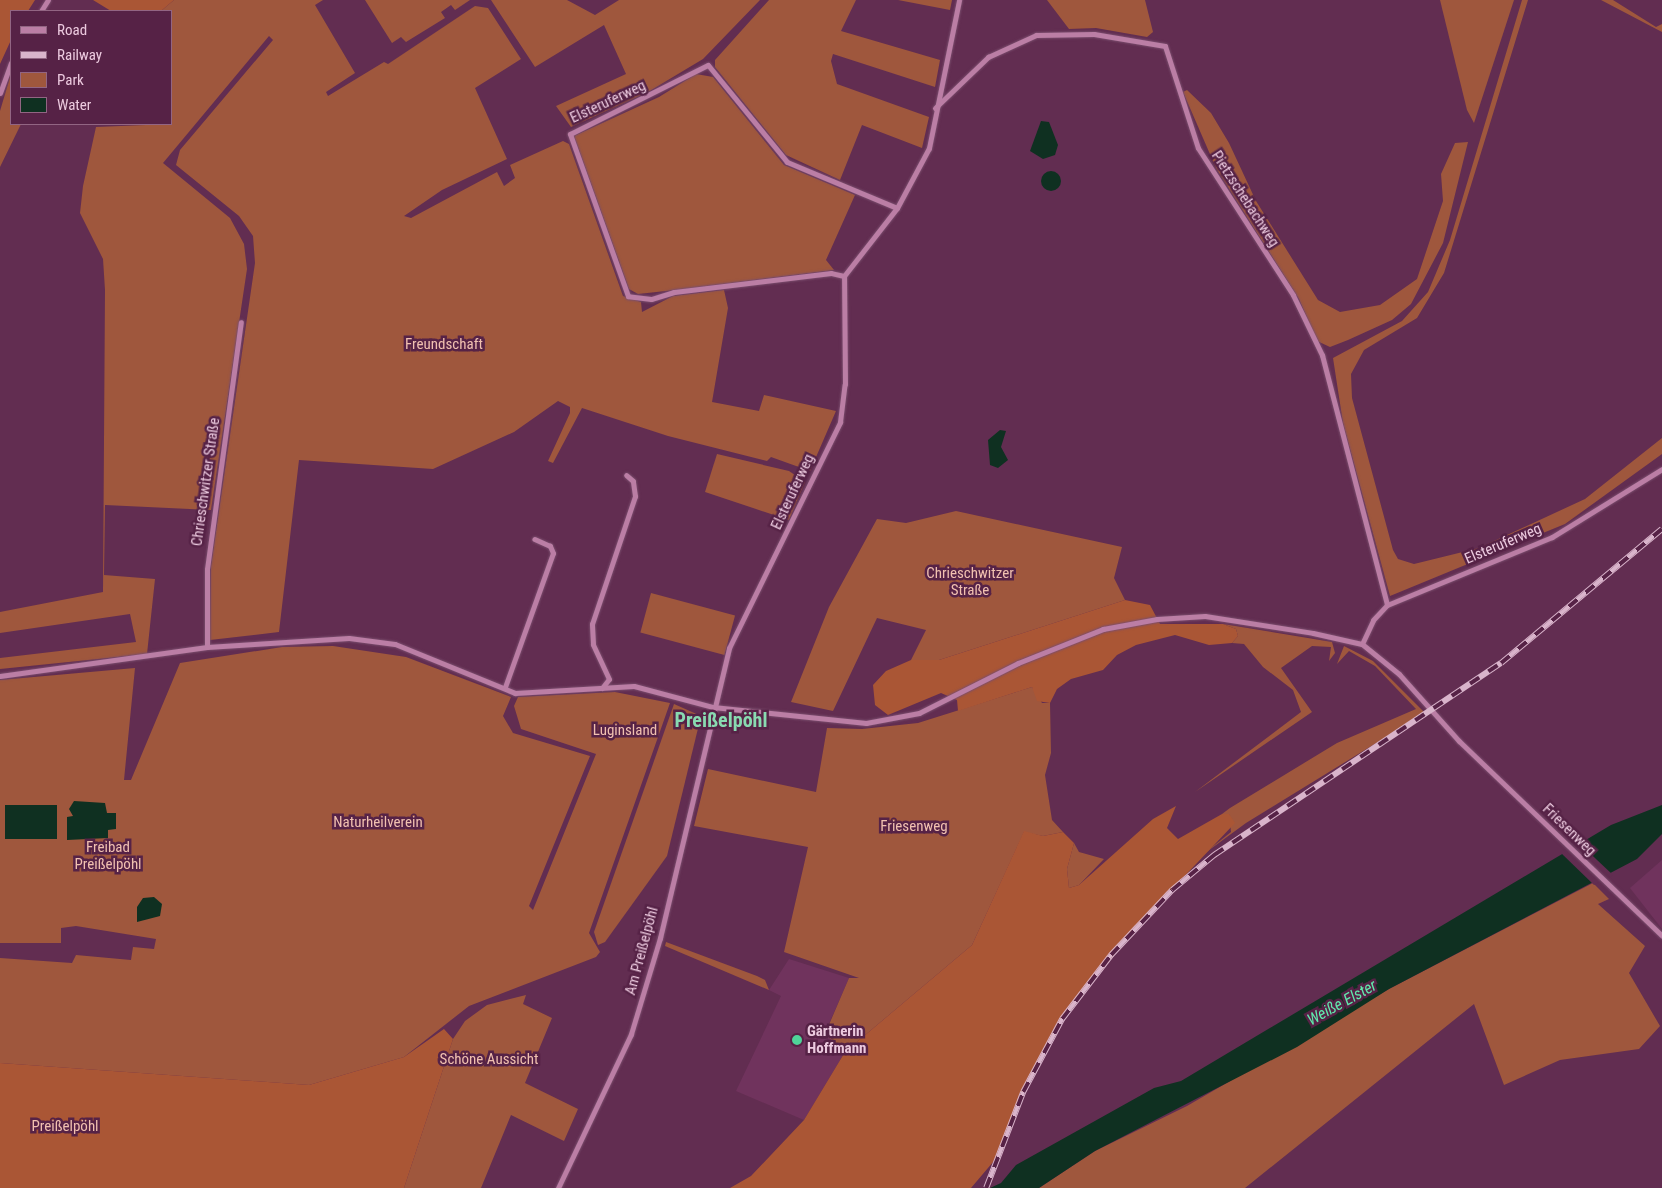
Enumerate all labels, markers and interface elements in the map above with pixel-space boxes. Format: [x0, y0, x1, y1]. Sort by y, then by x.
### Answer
legend [10, 10, 172, 125]
text: Road [57, 21, 87, 39]
text: Railway [57, 46, 102, 64]
text: Park [57, 71, 84, 89]
street label: Elsteruferweg [567, 77, 649, 127]
text: Water [57, 96, 91, 114]
street label: Pietzschebachweg [1207, 148, 1283, 250]
park label: Freundschaft [405, 336, 483, 354]
street label: Chrieschwitzer Straße [188, 417, 224, 547]
street label: Elsteruferweg [768, 451, 818, 533]
street label: Elsteruferweg [1462, 520, 1544, 568]
park label: Chrieschwitzer Straße [926, 564, 1014, 599]
district label: Preißelpöhl [675, 708, 767, 732]
park label: Luginsland [593, 722, 657, 740]
street label: Friesenweg [1539, 800, 1599, 860]
park label: Naturheilverein [333, 814, 423, 832]
park label: Friesenweg [880, 818, 948, 836]
park label: Freibad Preißelpöhl [74, 838, 142, 873]
street label: Am Preißelpöhl [622, 905, 662, 997]
water label: Weiße Elster [1304, 976, 1380, 1030]
place label: Gärtnerin Hoffmann [807, 1022, 866, 1057]
marker: Gärtnerin Hoffmann [791, 1034, 803, 1046]
park label: Schöne Aussicht [440, 1051, 538, 1069]
park label: Preißelpöhl [31, 1118, 99, 1136]

